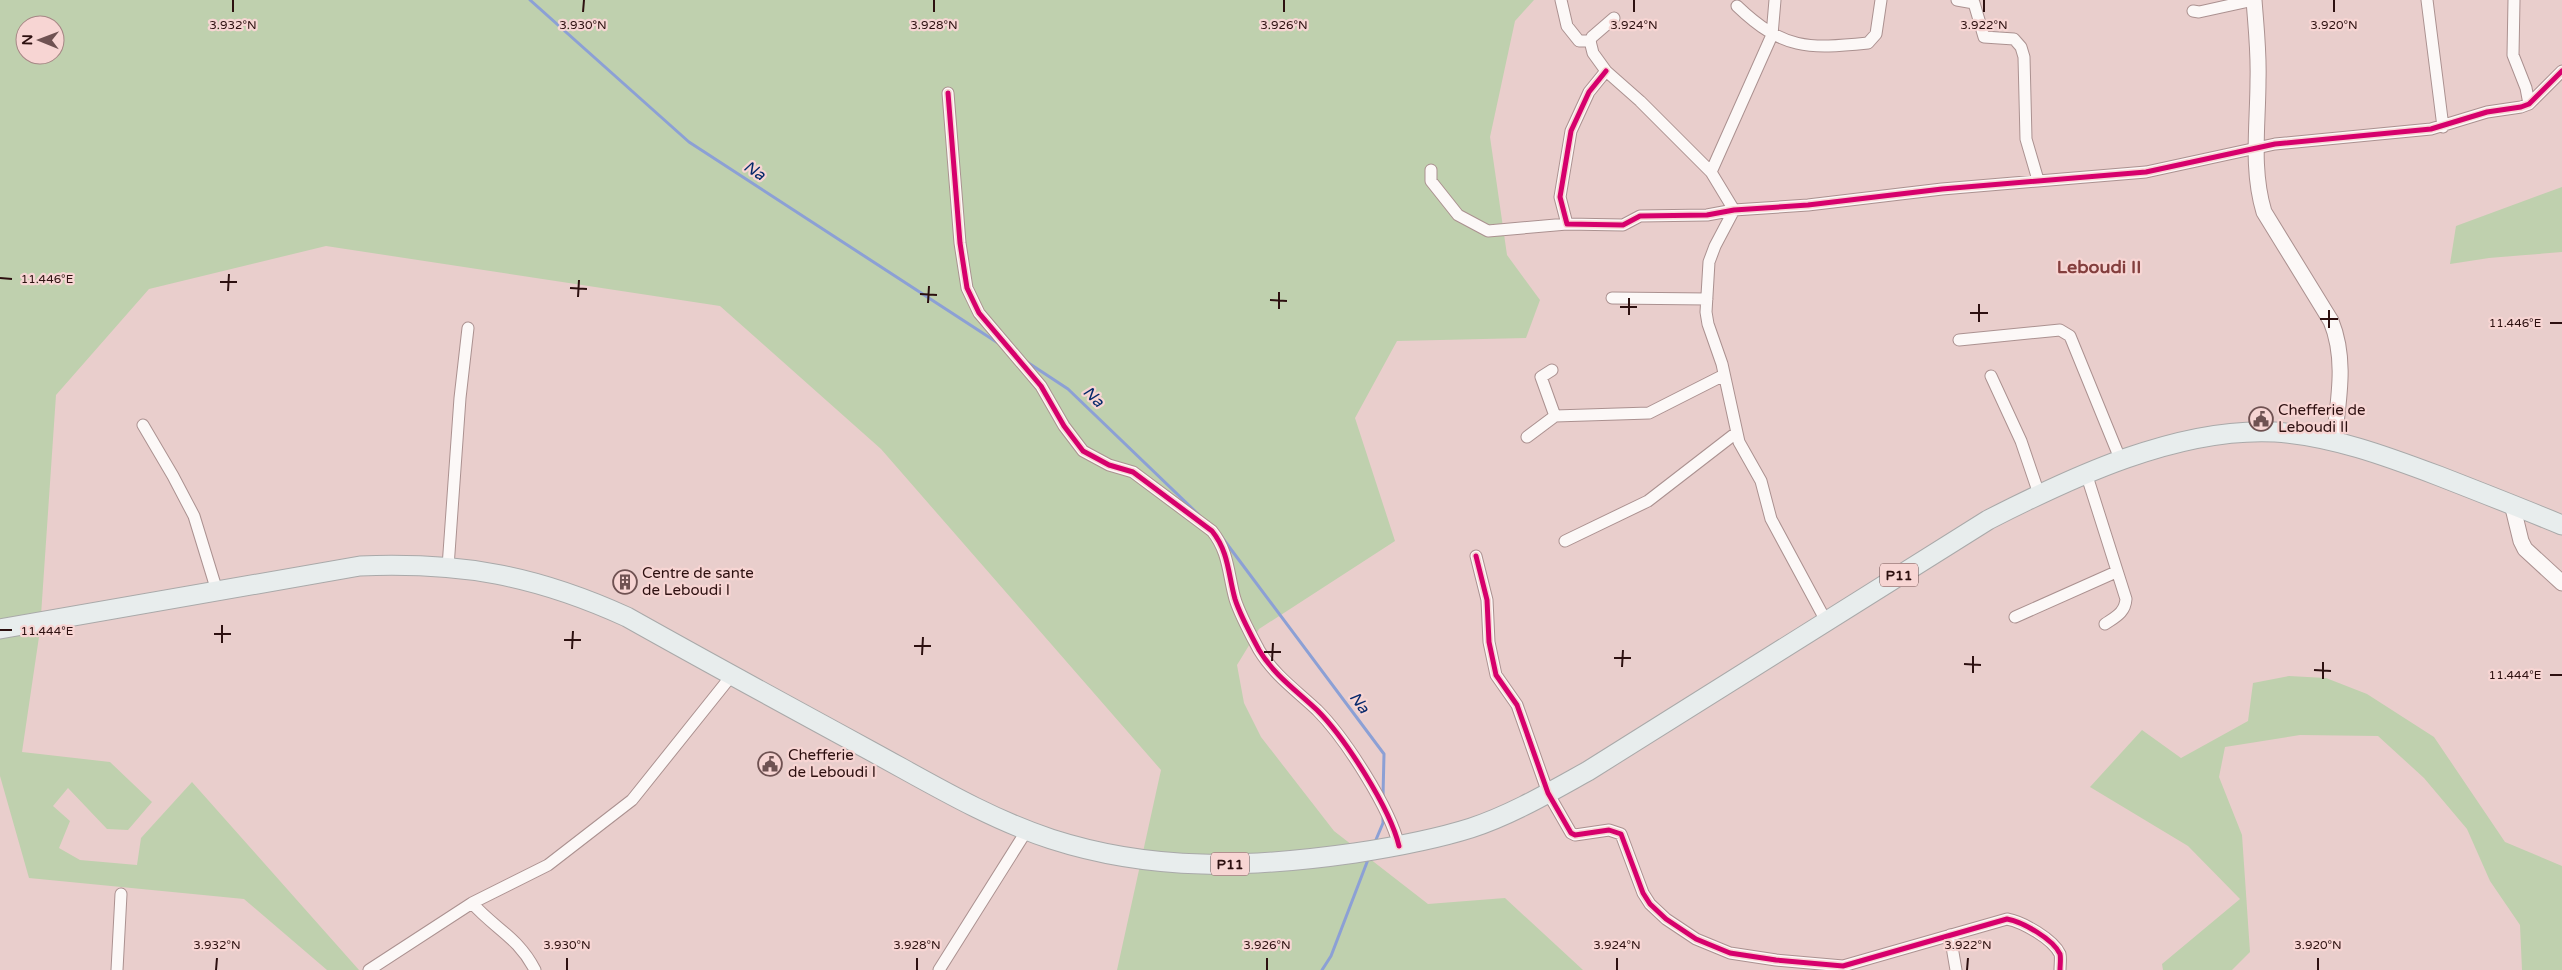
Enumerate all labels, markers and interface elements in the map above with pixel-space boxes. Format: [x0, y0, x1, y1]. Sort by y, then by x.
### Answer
north arrow [15, 15, 65, 65]
text: 3.932°N [209, 18, 257, 32]
text: 3.930°N [559, 18, 607, 32]
text: 3.928°N [910, 18, 958, 32]
text: 3.926°N [1260, 18, 1308, 32]
text: 3.924°N [1610, 18, 1658, 32]
text: 3.922°N [1960, 18, 2008, 32]
text: 3.920°N [2310, 18, 2358, 32]
text: N [19, 34, 36, 46]
water label: Na [740, 157, 770, 186]
district label: Leboudi II [2057, 256, 2141, 278]
text: 11.446°E [21, 272, 74, 286]
text: 11.446°E [2489, 316, 2542, 330]
water label: Na [1079, 382, 1109, 412]
place label: Chefferie de Leboudi II [2278, 401, 2366, 436]
public building icon: Chefferie de Leboudi II [2248, 406, 2274, 432]
place label: Centre de sante de Leboudi I [642, 564, 754, 599]
road number: P11 [1880, 564, 1918, 586]
building icon: Centre de sante de Leboudi I [612, 569, 638, 595]
text: 11.444°E [21, 624, 74, 638]
text: 11.444°E [2489, 668, 2542, 682]
water label: Na [1345, 688, 1374, 718]
place label: Chefferie de Leboudi I [788, 746, 876, 781]
public building icon: Chefferie de Leboudi I [757, 751, 783, 777]
road number: P11 [1211, 852, 1249, 876]
text: 3.932°N [193, 938, 241, 952]
text: 3.930°N [543, 938, 591, 952]
text: 3.928°N [893, 938, 941, 952]
text: 3.926°N [1243, 938, 1291, 952]
text: 3.924°N [1593, 938, 1641, 952]
text: 3.922°N [1944, 938, 1992, 952]
text: 3.920°N [2294, 938, 2342, 952]

